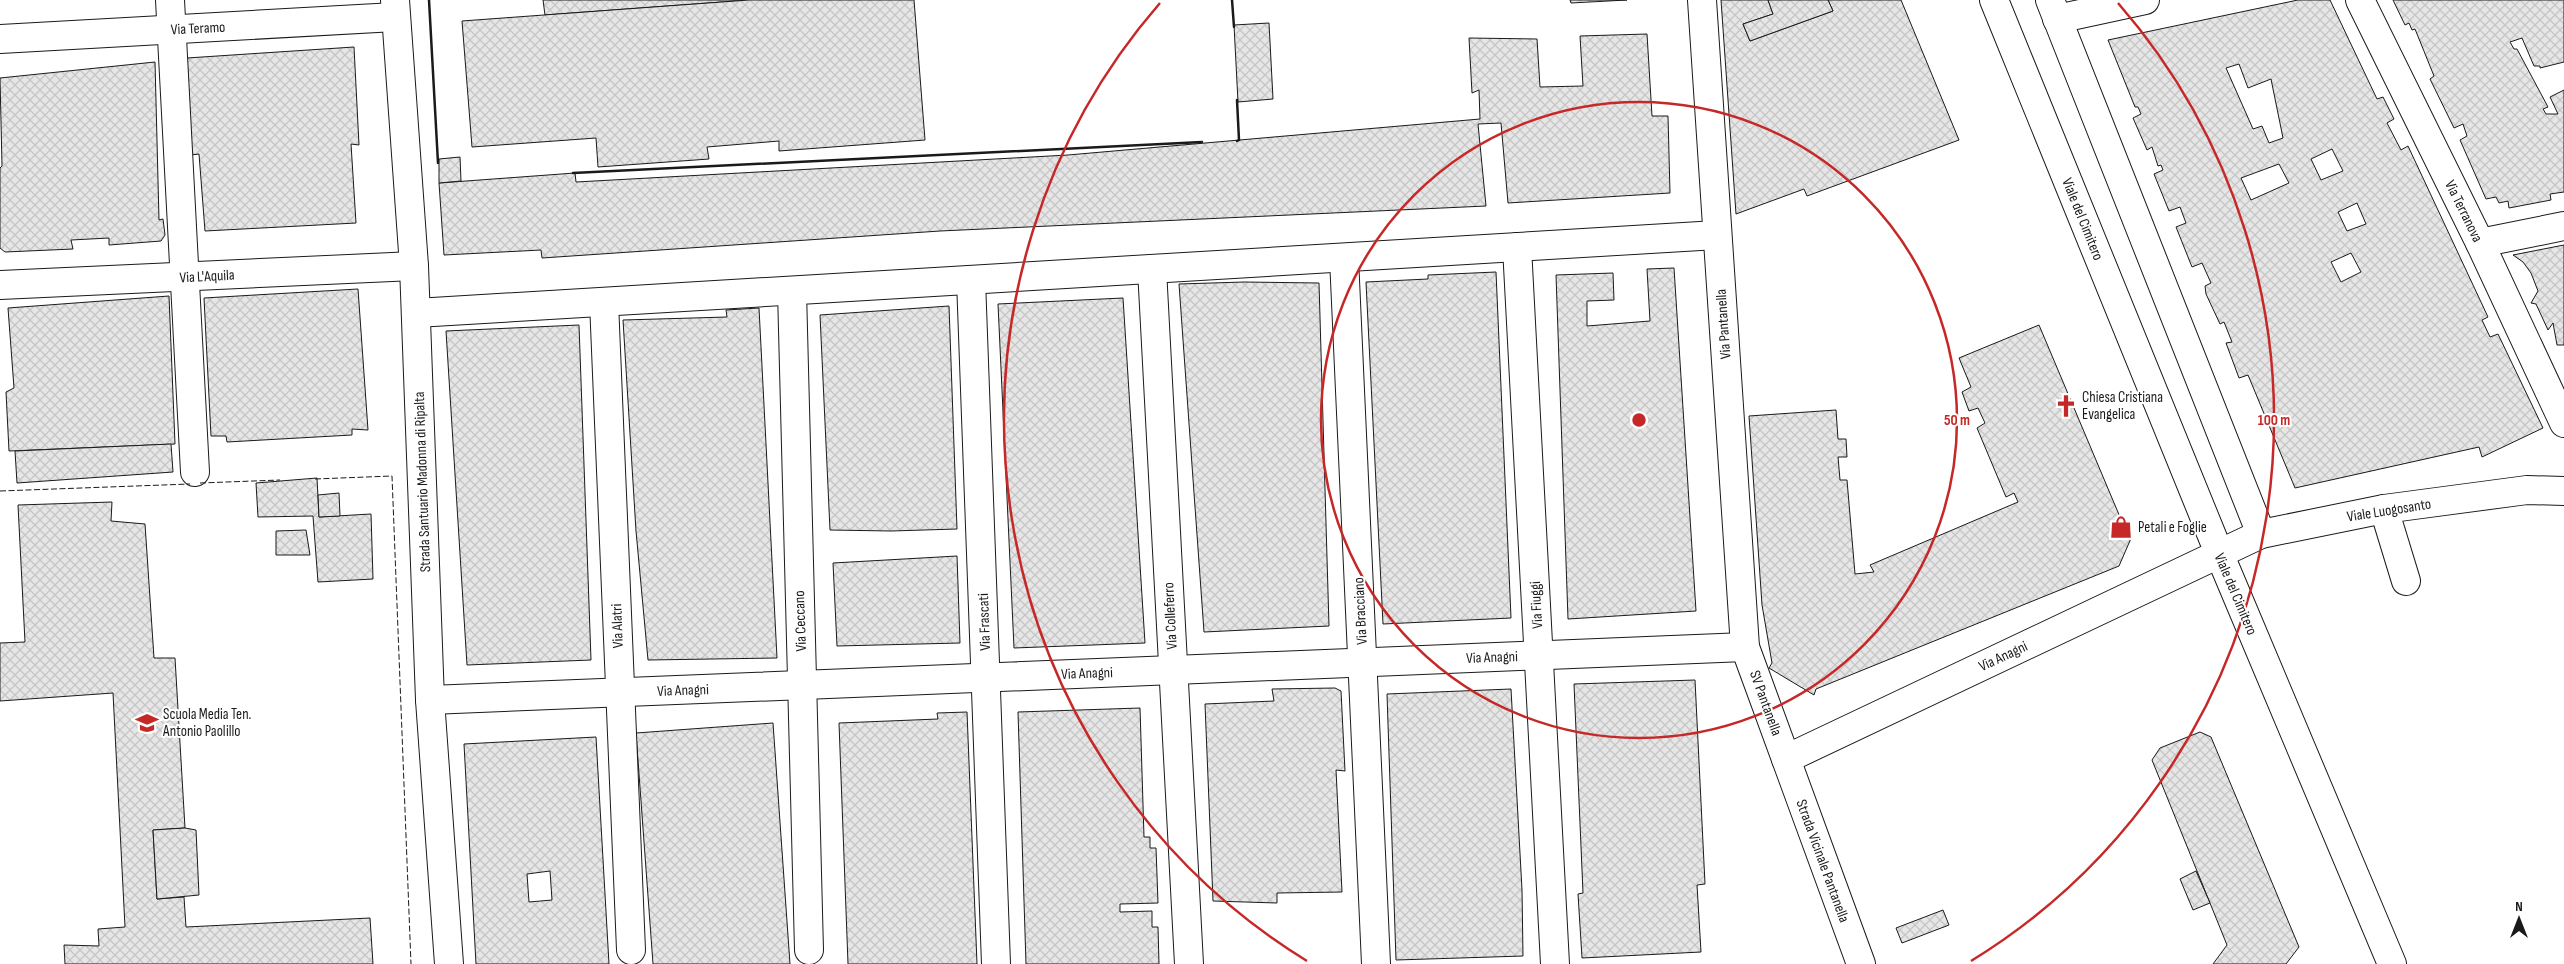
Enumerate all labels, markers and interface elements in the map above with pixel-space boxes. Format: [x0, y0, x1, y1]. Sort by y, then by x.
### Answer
street label: Via Teramo [170, 18, 226, 39]
street label: Viale del Cimitero [2057, 175, 2108, 263]
street label: Via Terranova [2440, 177, 2487, 246]
street label: Via L'Aquila [179, 266, 235, 287]
street label: Via Pantanella [1712, 288, 1735, 360]
place label: Chiesa Cristiana Evangelica [2082, 388, 2163, 424]
street label: Strada Santuario Madonna di Ripalta [410, 391, 435, 573]
church icon: Chiesa Cristiana Evangelica [2053, 393, 2079, 419]
centre of rings [1630, 411, 1648, 429]
text: 50 m [1944, 411, 1970, 430]
text: 100 m [2258, 411, 2290, 430]
street label: Viale Luogosanto [2346, 494, 2433, 527]
shop icon: Petali e Foglie [2108, 514, 2134, 540]
place label: Petali e Foglie [2138, 518, 2207, 537]
street label: Viale del Cimitero [2210, 550, 2261, 638]
street label: Via Bracciano [1349, 577, 1372, 645]
street label: Via Fiuggi [1526, 581, 1547, 629]
street label: Via Colleferro [1159, 582, 1182, 650]
street label: Via Ceccano [790, 590, 811, 652]
street label: Via Frascati [974, 593, 995, 651]
street label: Via Alatri [607, 603, 628, 649]
street label: Via Anagni [1976, 637, 2031, 676]
street label: Via Anagni [1466, 647, 1518, 668]
street label: Via Anagni [1061, 663, 1113, 684]
street label: SV Pantanella [1745, 668, 1786, 739]
street label: Via Anagni [657, 680, 709, 701]
place label: Scuola Media Ten. Antonio Paolillo [162, 705, 252, 741]
school or university icon: Scuola Media Ten. Antonio Paolillo [134, 710, 160, 736]
street label: Strada Vicinale Pantanella [1791, 797, 1854, 925]
north arrow [2494, 894, 2544, 944]
text: N [2515, 898, 2523, 915]

